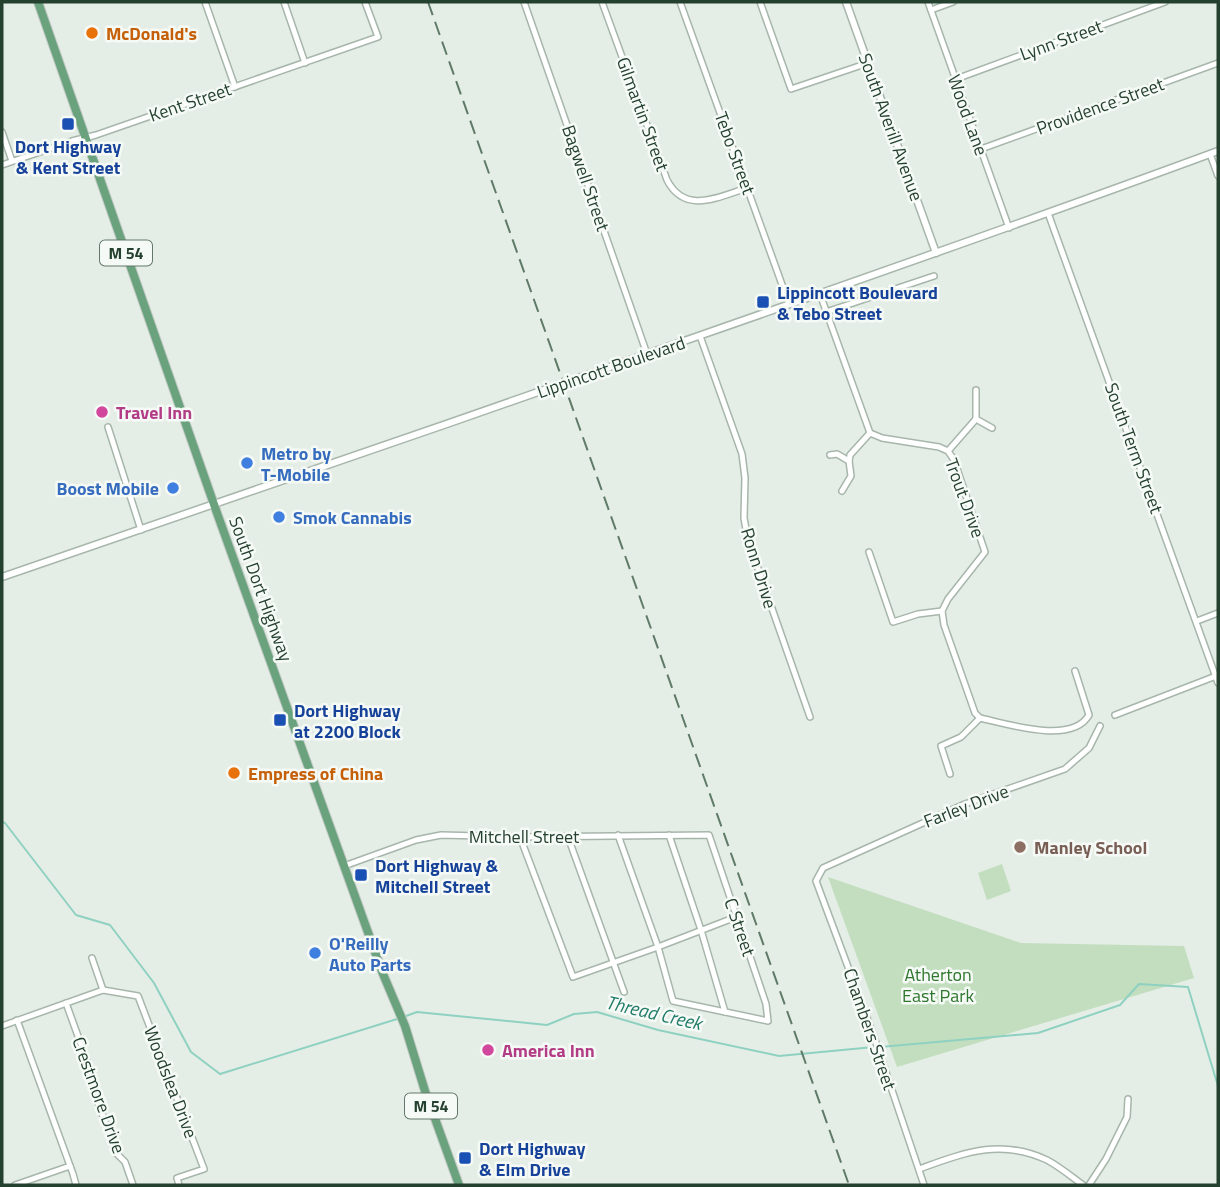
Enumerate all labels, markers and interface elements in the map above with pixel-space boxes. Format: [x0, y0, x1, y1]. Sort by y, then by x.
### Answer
street label: Lynn Street [1016, 12, 1107, 67]
place label: McDonald's [106, 20, 197, 47]
marker: McDonald's [84, 25, 100, 41]
street label: South Averill Avenue [852, 49, 930, 205]
street label: Gilmartin Street [610, 53, 676, 176]
street label: Providence Street [1032, 70, 1168, 142]
street label: Wood Lane [941, 71, 995, 159]
street label: Kent Street [145, 75, 235, 129]
street label: Tebo Street [708, 108, 763, 199]
marker: Dort Highway & Kent Street [60, 116, 76, 132]
street label: Bagwell Street [555, 121, 617, 235]
place label: Dort Highway & Kent Street [15, 133, 121, 181]
road number: M 54 [100, 241, 152, 266]
place label: Lippincott Boulevard & Tebo Street [777, 279, 938, 327]
marker: Lippincott Boulevard & Tebo Street [755, 294, 771, 310]
street label: Lippincott Boulevard [533, 329, 689, 405]
street label: South Term Street [1098, 379, 1170, 518]
place label: Travel Inn [116, 399, 192, 426]
marker: Travel Inn [94, 404, 110, 420]
place label: Metro by T-Mobile [261, 440, 331, 488]
marker: Metro by T-Mobile [239, 455, 255, 471]
street label: Trout Drive [938, 455, 992, 541]
place label: Boost Mobile [56, 475, 159, 502]
marker: Boost Mobile [165, 480, 181, 496]
place label: Smok Cannabis [293, 504, 412, 531]
marker: Smok Cannabis [271, 509, 287, 525]
street label: South Dort Highway [222, 513, 300, 666]
street label: Ronn Drive [734, 524, 784, 612]
place label: Dort Highway at 2200 Block [294, 697, 401, 745]
marker: Dort Highway at 2200 Block [272, 712, 288, 728]
place label: Empress of China [248, 760, 383, 787]
marker: Empress of China [226, 765, 242, 781]
street label: Farley Drive [920, 777, 1012, 835]
street label: Mitchell Street [469, 823, 580, 850]
place label: Manley School [1034, 834, 1147, 861]
marker: Manley School [1012, 839, 1028, 855]
place label: Dort Highway & Mitchell Street [375, 852, 499, 900]
marker: Dort Highway & Mitchell Street [353, 867, 369, 883]
street label: C Street [717, 894, 763, 960]
place label: O'Reilly Auto Parts [329, 930, 411, 978]
marker: O'Reilly Auto Parts [307, 945, 323, 961]
park label: Atherton East Park [902, 961, 974, 1009]
street label: Chambers Street [837, 965, 904, 1094]
water label: Thread Creek [603, 987, 707, 1038]
street label: Woodslea Drive [137, 1022, 205, 1142]
street label: Crestmore Drive [65, 1033, 133, 1157]
place label: America Inn [502, 1037, 595, 1064]
marker: America Inn [480, 1042, 496, 1058]
road number: M 54 [405, 1094, 457, 1118]
place label: Dort Highway & Elm Drive [479, 1135, 586, 1183]
marker: Dort Highway & Elm Drive [457, 1150, 473, 1166]

